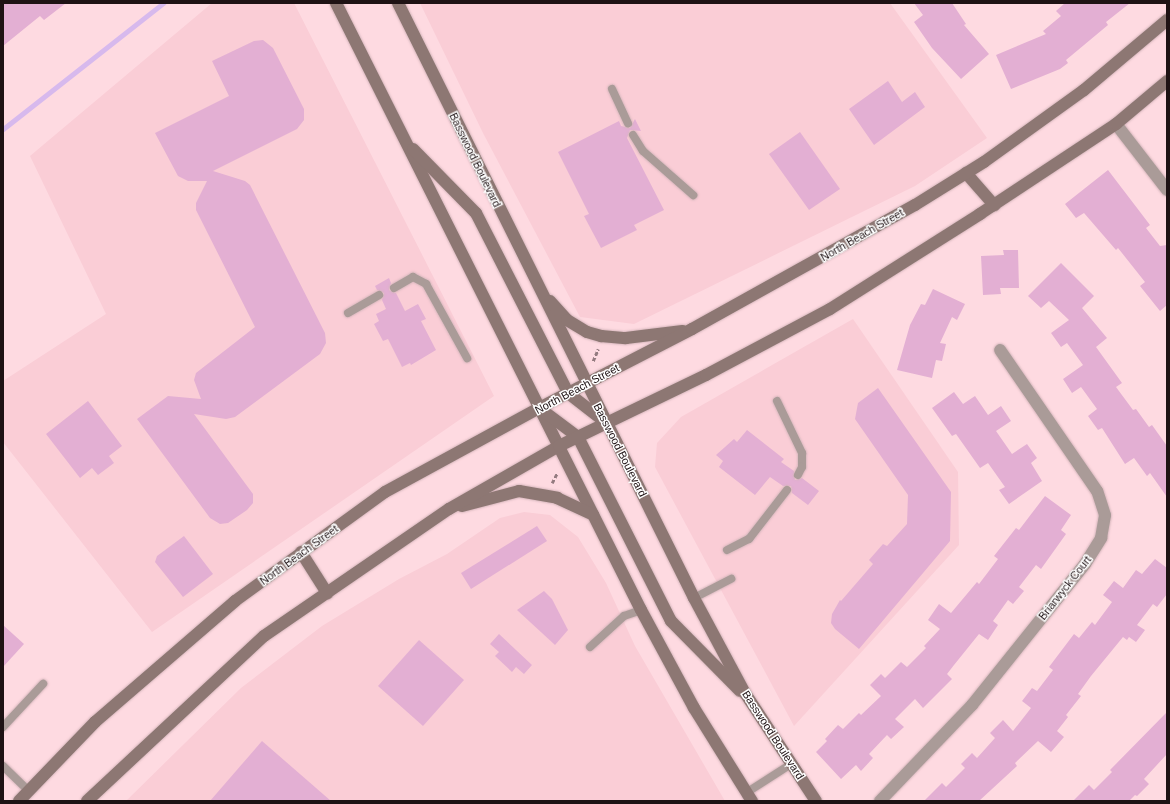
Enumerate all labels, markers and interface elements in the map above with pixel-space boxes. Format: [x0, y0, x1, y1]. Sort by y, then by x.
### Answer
street label: Basswood Boulevard [446, 111, 504, 209]
street label: North Beach Street [818, 206, 906, 264]
street label: North Beach Street [533, 361, 621, 417]
street label: Basswood Boulevard [591, 401, 649, 499]
street label: North Beach Street [257, 522, 341, 588]
street label: Briarwyck Court [1036, 553, 1094, 623]
street label: Basswood Boulevard [739, 688, 807, 782]

